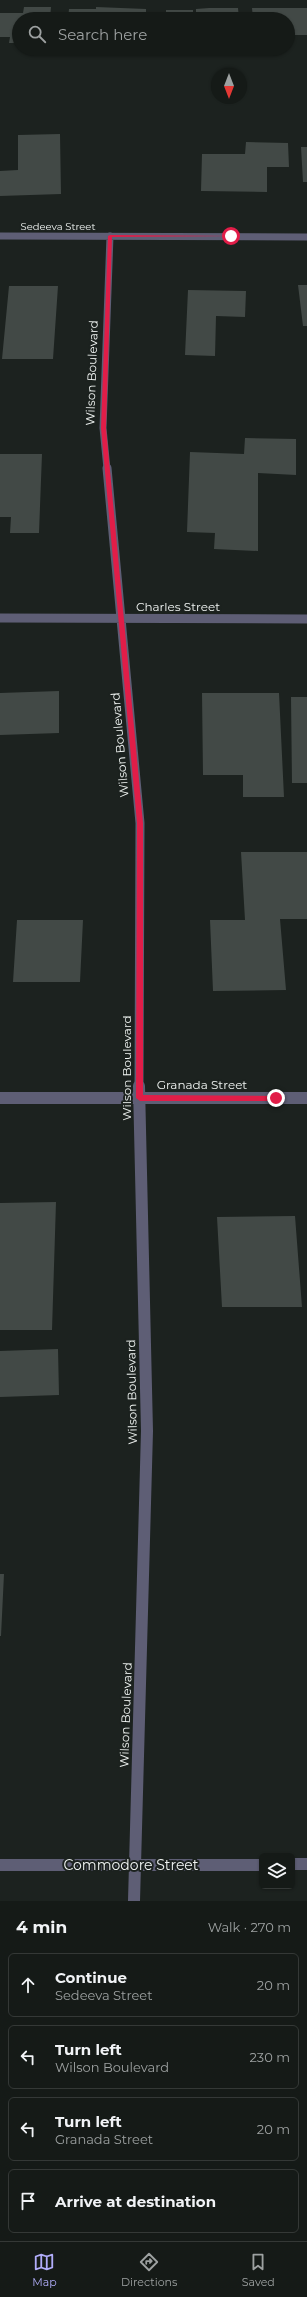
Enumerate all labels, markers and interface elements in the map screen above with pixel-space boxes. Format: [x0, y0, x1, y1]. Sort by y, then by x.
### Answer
search box [12, 12, 295, 56]
icon: search [26, 23, 48, 45]
text: Search here [58, 25, 147, 44]
north arrow [211, 68, 247, 104]
street label: Sedeeva Street [21, 220, 95, 233]
route start [222, 227, 240, 245]
street label: Wilson Boulevard [82, 320, 101, 426]
street label: Charles Street [136, 599, 220, 614]
street label: Wilson Boulevard [107, 692, 132, 798]
street label: Wilson Boulevard [119, 1015, 134, 1121]
street label: Granada Street [157, 1077, 247, 1092]
route end [267, 1089, 285, 1107]
street label: Wilson Boulevard [123, 1339, 140, 1445]
street label: Wilson Boulevard [116, 1662, 135, 1768]
map controls [259, 1853, 295, 1889]
button: layers [259, 1853, 295, 1889]
street label: Commodore Street [63, 1856, 199, 1874]
text: 4 min [16, 1917, 67, 1937]
text: Walk · 270 m [208, 1919, 291, 1935]
text: Continue [55, 1968, 127, 1987]
icon: ahead [17, 1974, 39, 1996]
text: 20 m [257, 1977, 290, 1993]
text: Sedeeva Street [55, 1987, 152, 2003]
text: Turn left [55, 2040, 122, 2059]
icon: left [17, 2046, 39, 2068]
text: 230 m [249, 2049, 290, 2065]
text: Wilson Boulevard [55, 2059, 169, 2075]
text: Turn left [55, 2112, 122, 2131]
icon: left [17, 2118, 39, 2140]
text: 20 m [257, 2121, 290, 2137]
text: Granada Street [55, 2131, 153, 2147]
icon: arrive [17, 2190, 39, 2212]
text: Arrive at destination [55, 2192, 216, 2211]
tab: Map [32, 2251, 57, 2289]
tab: Directions [121, 2251, 177, 2289]
tab: Saved [242, 2251, 275, 2289]

